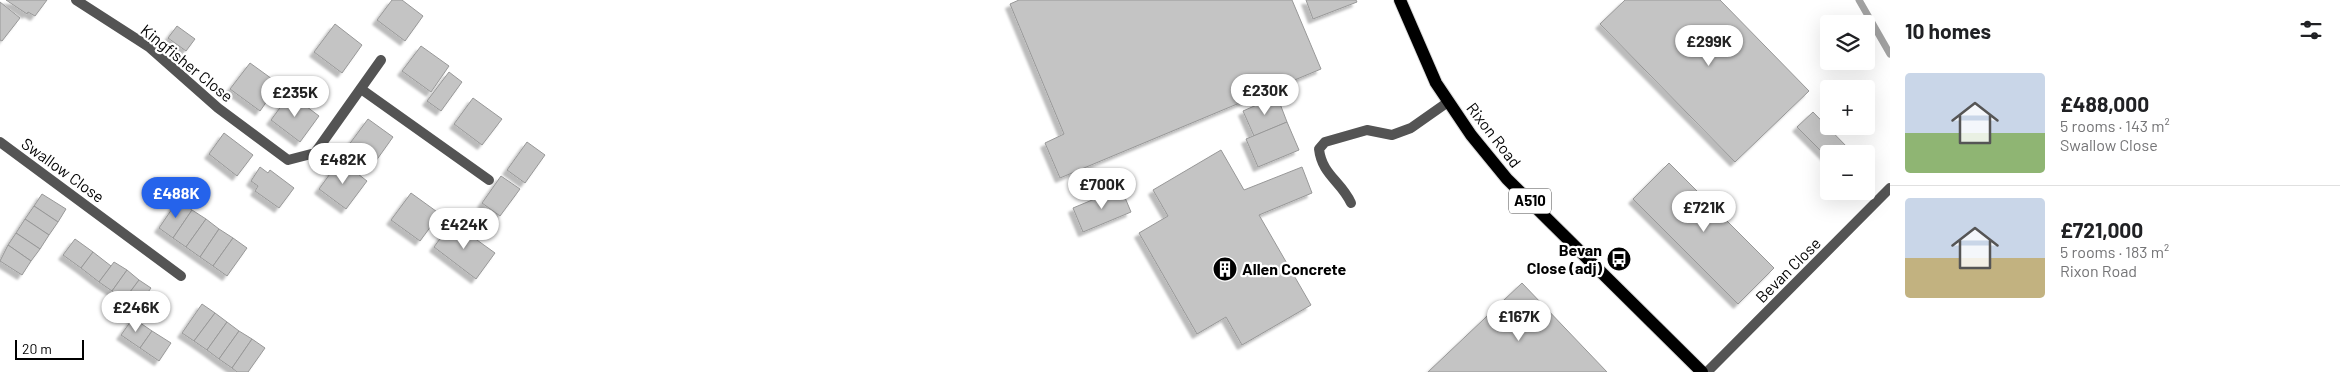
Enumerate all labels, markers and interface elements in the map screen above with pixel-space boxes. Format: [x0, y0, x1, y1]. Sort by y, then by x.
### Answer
map controls [1820, 15, 1875, 200]
button: layers [1820, 15, 1875, 70]
icon: filters [2297, 16, 2325, 44]
text: 10 homes [1905, 18, 1991, 43]
street label: Kingfisher Close [137, 20, 237, 106]
pin: £299K [1674, 24, 1744, 67]
text: £299K [1686, 31, 1732, 50]
pin: £230K [1230, 74, 1300, 116]
pin: £235K [260, 76, 330, 118]
text: £230K [1242, 80, 1288, 99]
button: + [1820, 80, 1875, 135]
text: £235K [272, 82, 318, 101]
text: £488,000 [2060, 91, 2149, 116]
icon: home [1945, 93, 2005, 153]
street label: Rixon Road [1463, 98, 1526, 171]
text: 5 rooms · 143 m² [2060, 116, 2170, 135]
street label: Swallow Close [18, 133, 108, 206]
text: Swallow Close [2060, 135, 2158, 154]
pin: £482K [308, 142, 378, 185]
button: − [1820, 145, 1875, 200]
text: £482K [319, 149, 367, 168]
pin: £700K [1067, 168, 1137, 210]
text: £700K [1079, 174, 1125, 193]
pin: £488K [141, 176, 211, 219]
text: £488K [153, 183, 199, 202]
road number: A510 [1509, 188, 1551, 214]
pin: £721K [1669, 190, 1739, 233]
text: £721K [1683, 197, 1725, 216]
pin: £424K [429, 208, 499, 250]
text: £424K [440, 214, 488, 233]
text: £721,000 [2060, 217, 2143, 242]
icon: home [1945, 218, 2005, 278]
street label: Bevan Close [1751, 233, 1824, 306]
place label: Bevan Close (adj) [1527, 240, 1602, 277]
text: 5 rooms · 183 m² [2060, 242, 2169, 261]
bus stop icon: Bevan Close (adj) [1606, 246, 1632, 272]
building icon: Allen Concrete [1212, 256, 1238, 282]
place label: Allen Concrete [1242, 259, 1347, 278]
text: Rixon Road [2060, 261, 2137, 280]
pin: £246K [101, 290, 171, 333]
text: £246K [112, 297, 160, 316]
pin: £167K [1484, 300, 1554, 342]
text: £167K [1498, 306, 1540, 325]
scale bar [15, 337, 84, 360]
text: 20 m [22, 340, 52, 357]

